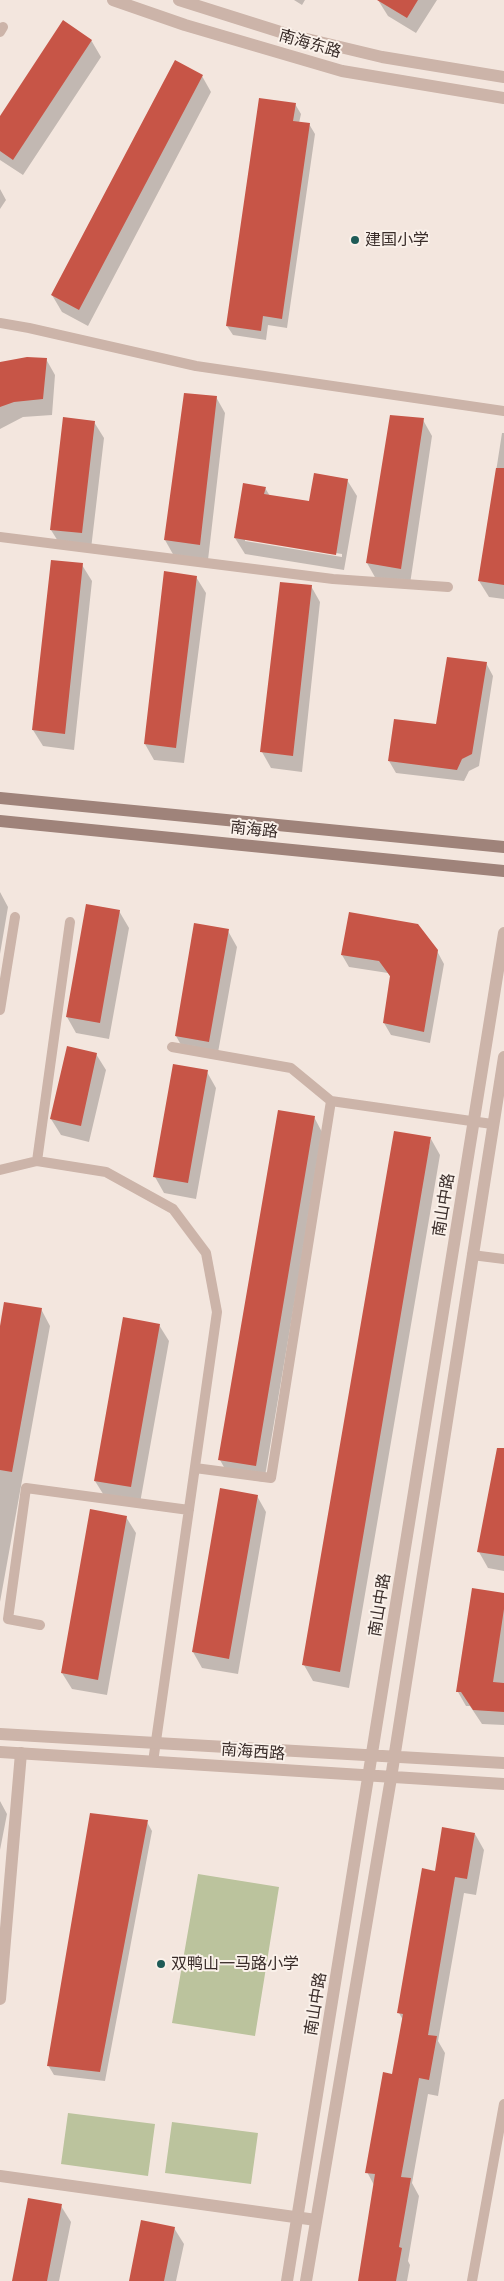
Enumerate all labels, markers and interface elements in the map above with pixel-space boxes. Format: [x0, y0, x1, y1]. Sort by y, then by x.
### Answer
street label: 南海东路 [277, 26, 343, 62]
place label: 建国小学 [365, 230, 429, 250]
marker: 建国小学 [349, 234, 361, 246]
street label: 南海路 [229, 818, 279, 842]
street label: 南山中路 [430, 1172, 458, 1238]
street label: 南山中路 [366, 1572, 394, 1638]
street label: 南海西路 [220, 1740, 286, 1764]
place label: 双鸭山一马路小学 [171, 1954, 299, 1974]
marker: 双鸭山一马路小学 [155, 1958, 167, 1970]
street label: 南山中路 [302, 1971, 330, 2037]

